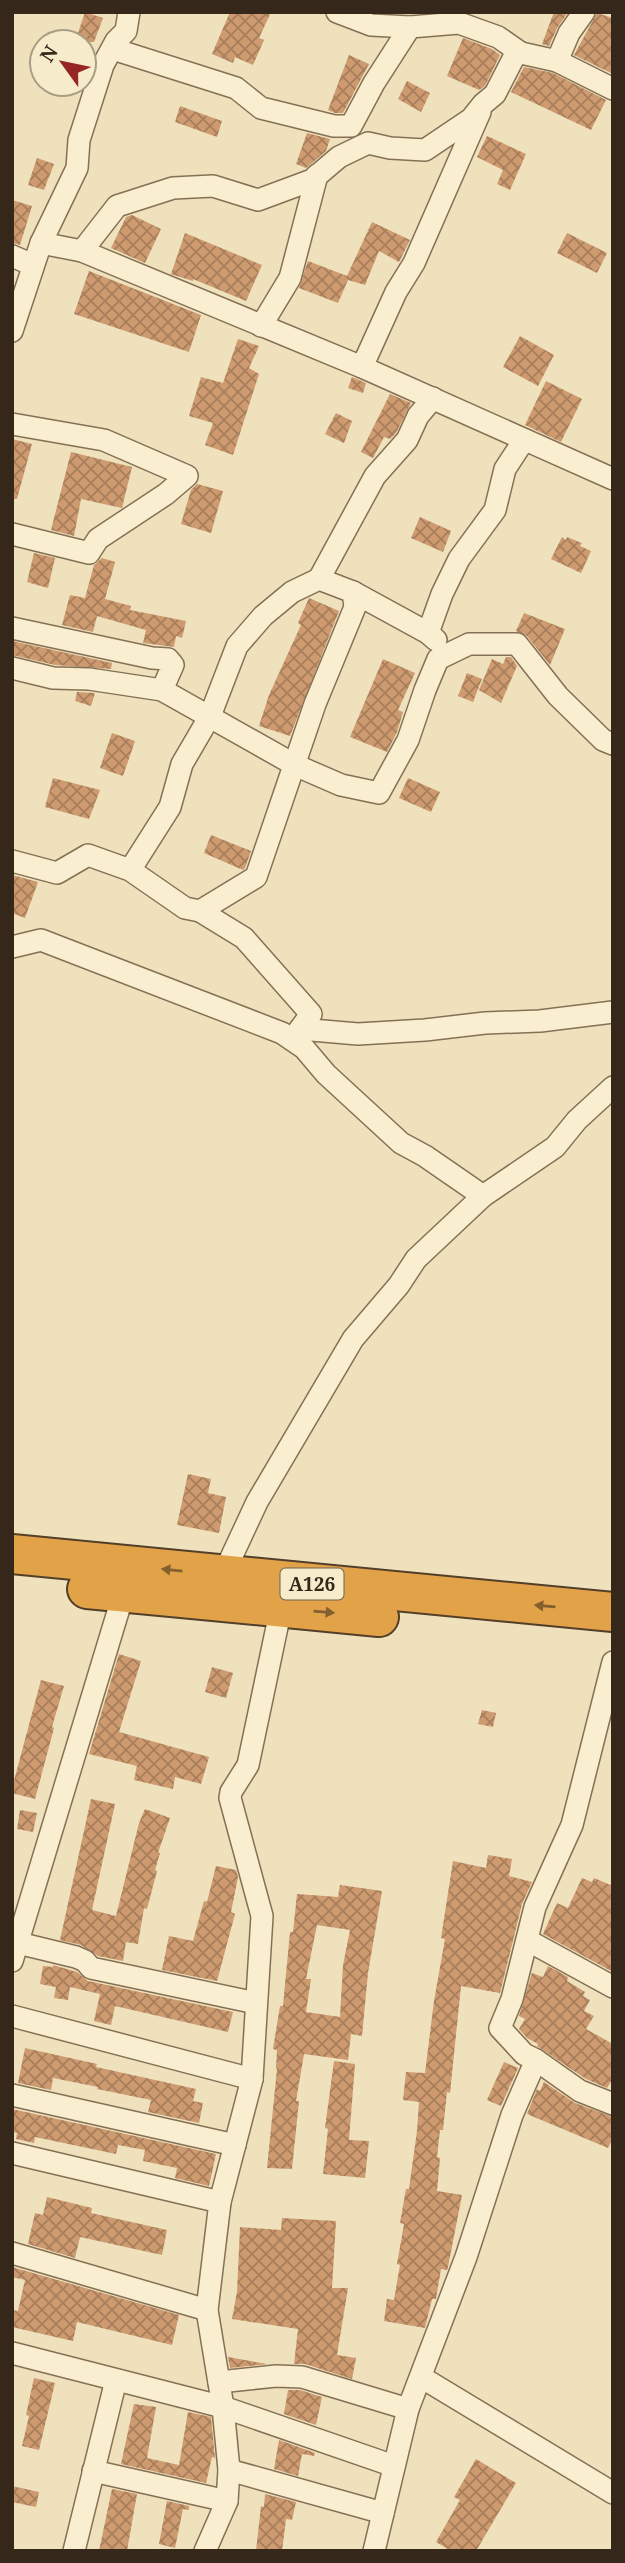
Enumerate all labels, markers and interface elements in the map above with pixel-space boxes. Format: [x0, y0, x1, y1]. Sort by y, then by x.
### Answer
north arrow [28, 28, 98, 98]
text: N [34, 40, 64, 67]
one-way arrow [161, 1564, 183, 1575]
road number: A126 [280, 1568, 344, 1600]
one-way arrow [534, 1600, 556, 1611]
one-way arrow [313, 1607, 335, 1618]

